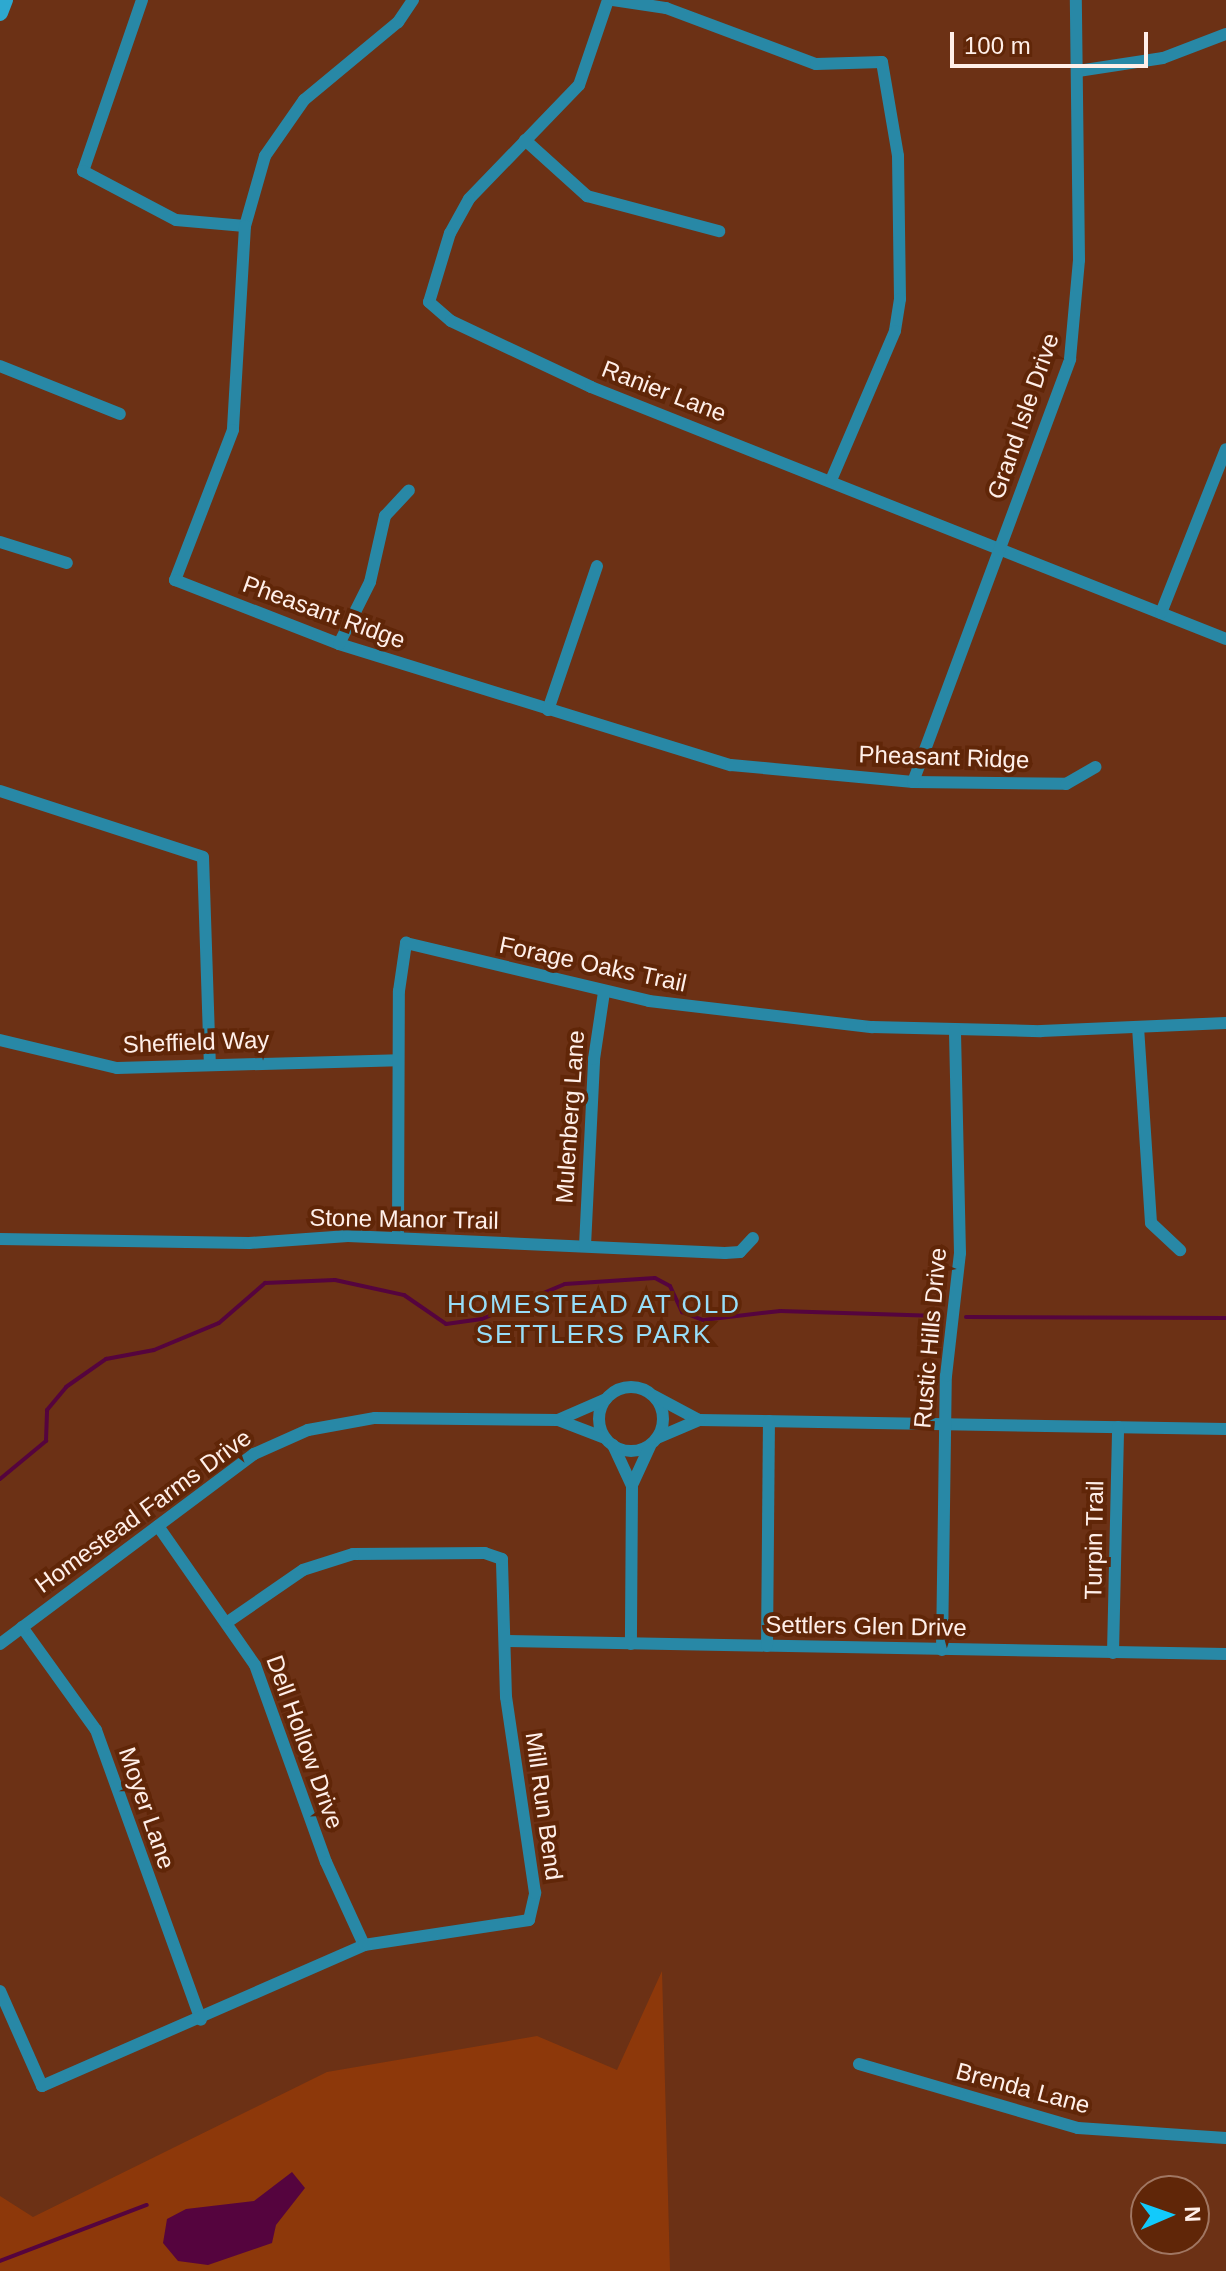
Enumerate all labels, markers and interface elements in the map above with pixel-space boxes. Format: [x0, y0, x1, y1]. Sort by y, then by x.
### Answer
scale bar [954, 16, 1152, 66]
text: 100 m [964, 32, 1031, 59]
street label: Grand Isle Drive [981, 329, 1065, 503]
street label: Ranier Lane [598, 354, 730, 428]
street label: Pheasant Ridge [239, 569, 409, 655]
street label: Pheasant Ridge [858, 740, 1030, 774]
street label: Forage Oaks Trail [497, 930, 689, 998]
street label: Sheffield Way [122, 1025, 270, 1059]
street label: Mulenberg Lane [550, 1029, 590, 1205]
street label: Stone Manor Trail [309, 1203, 499, 1235]
street label: Rustic Hills Drive [908, 1246, 952, 1430]
district label: HOMESTEAD AT OLD SETTLERS PARK [446, 1289, 742, 1350]
street label: Homestead Farms Drive [29, 1423, 257, 1599]
street label: Turpin Trail [1079, 1480, 1109, 1600]
street label: Settlers Glen Drive [765, 1610, 967, 1642]
street label: Dell Hollow Drive [260, 1651, 350, 1833]
street label: Mill Run Bend [519, 1730, 569, 1882]
street label: Moyer Lane [113, 1743, 181, 1873]
street label: Brenda Lane [953, 2056, 1093, 2120]
north arrow [1130, 2175, 1210, 2255]
text: N [1180, 2206, 1205, 2223]

